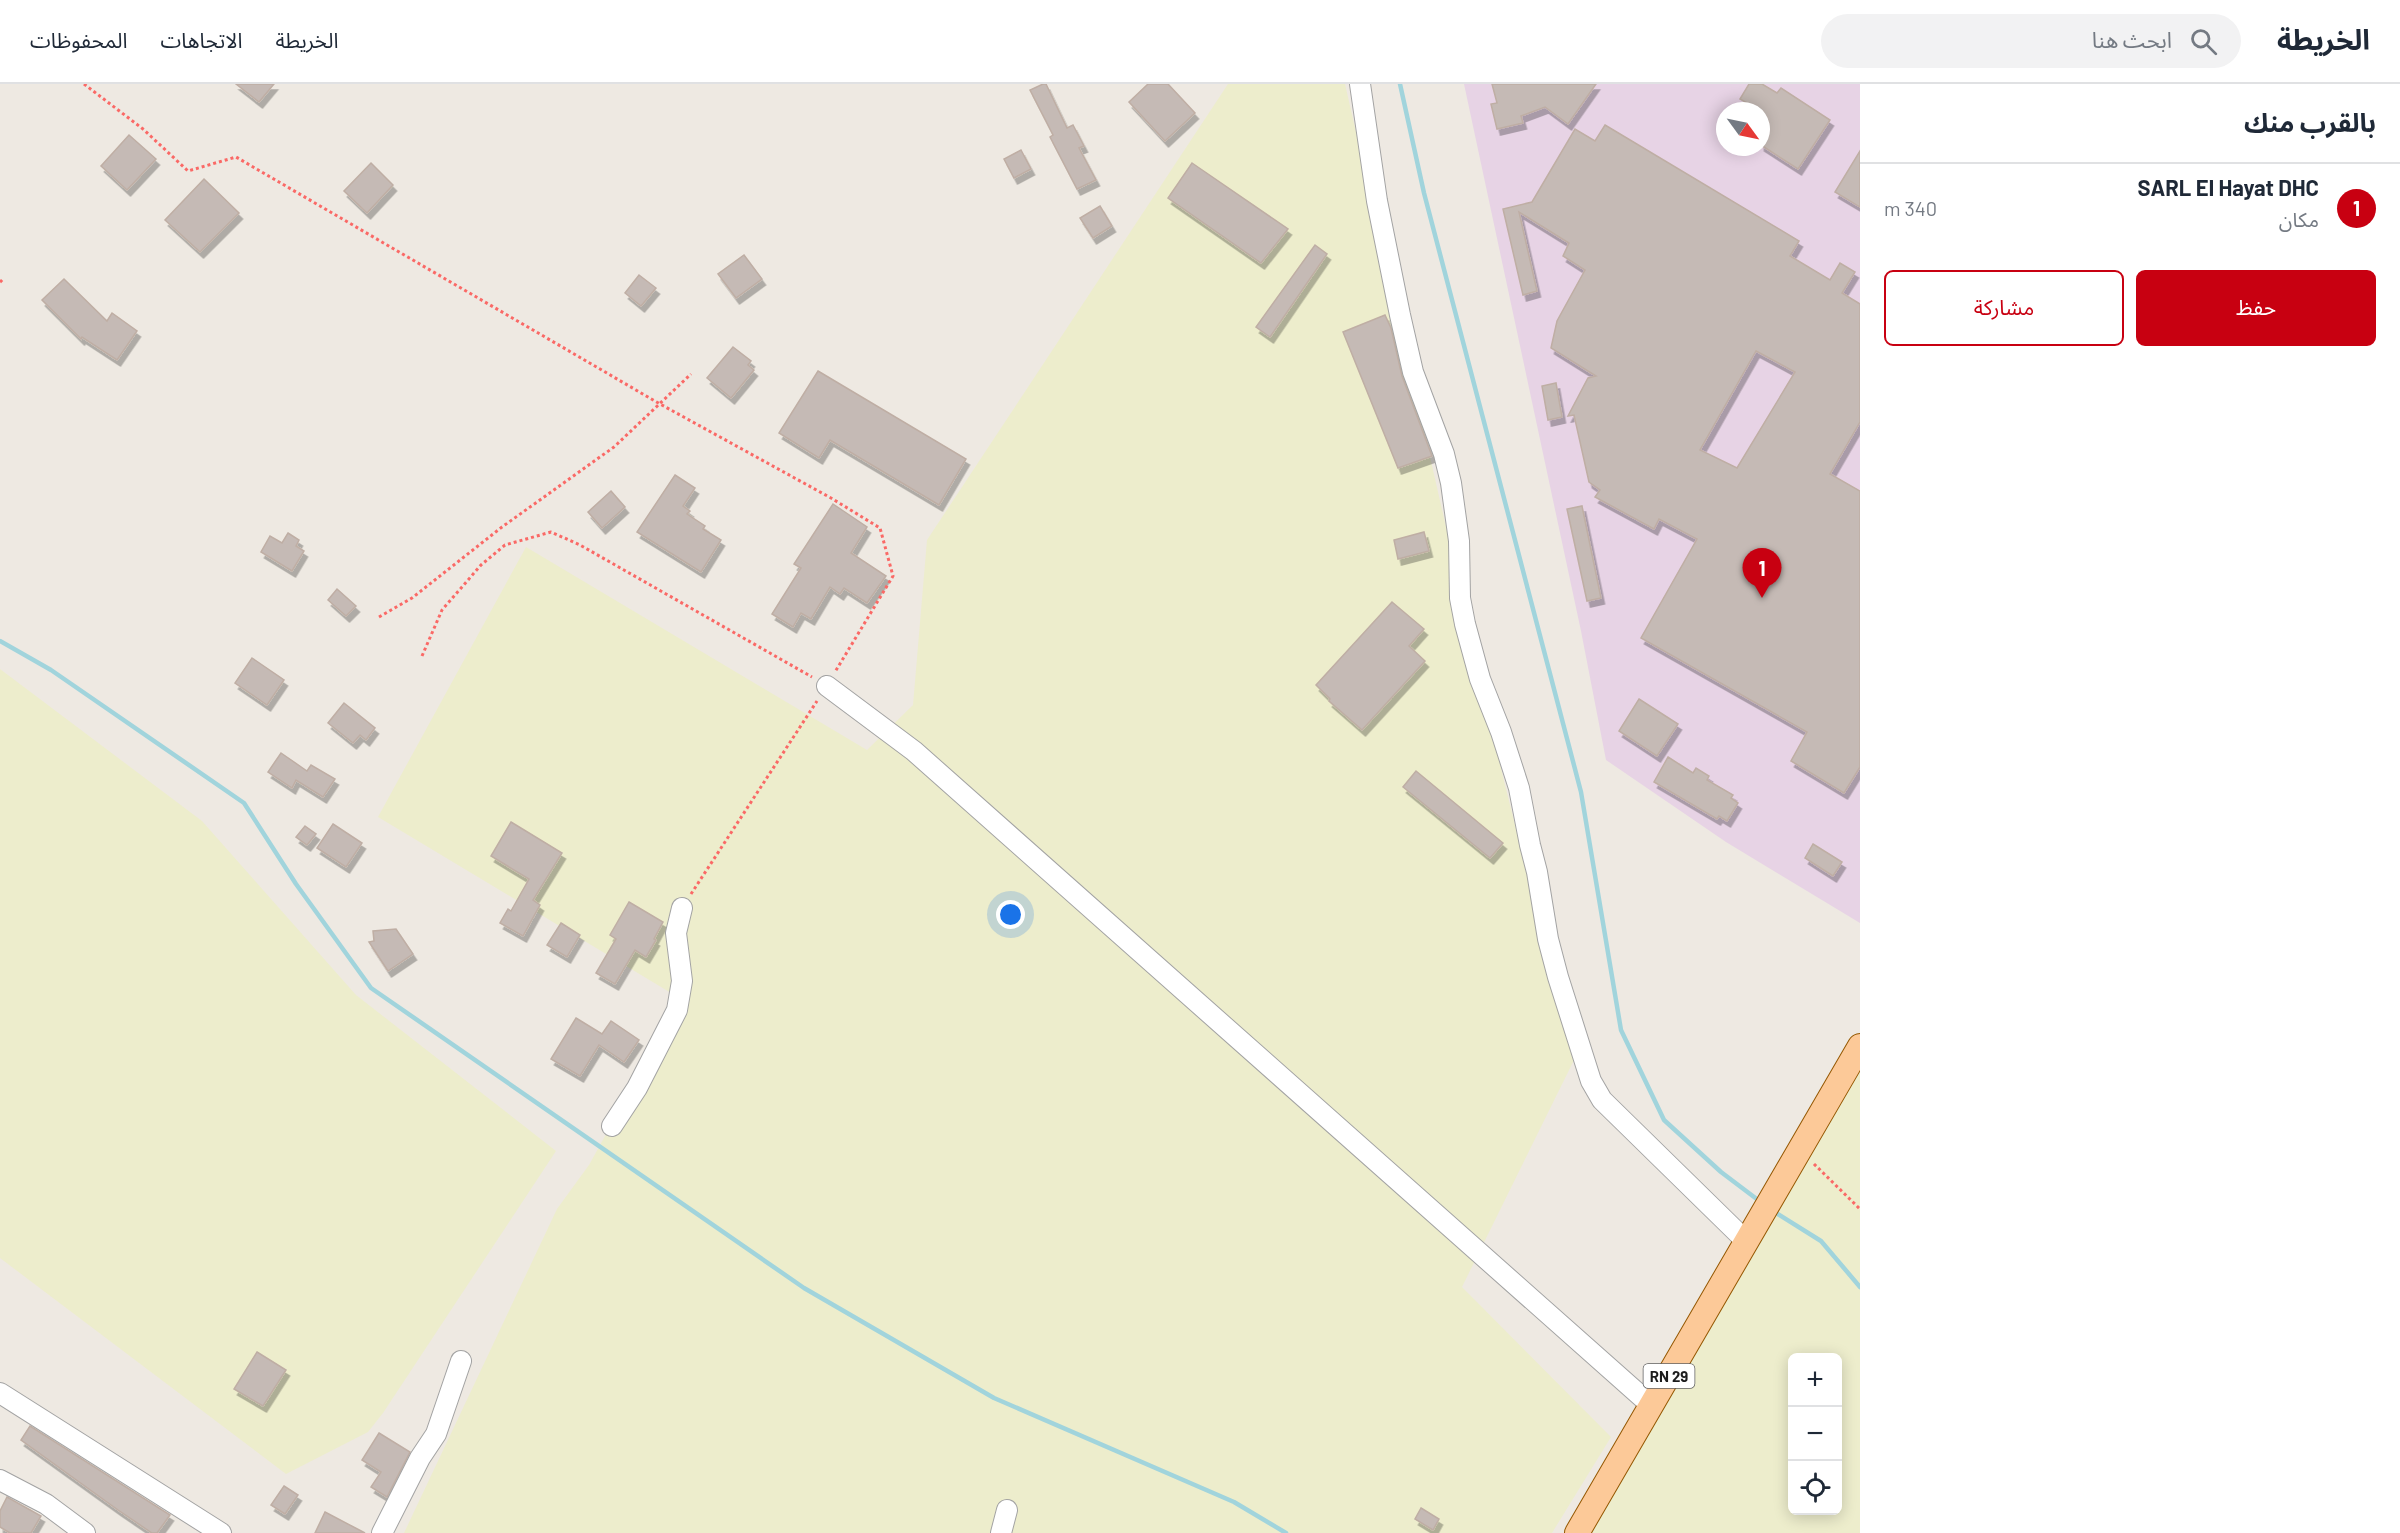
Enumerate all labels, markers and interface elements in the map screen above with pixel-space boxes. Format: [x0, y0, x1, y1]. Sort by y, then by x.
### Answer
search box [1821, 14, 2241, 68]
text: الخريطة [2277, 22, 2370, 56]
icon: search [2187, 25, 2220, 58]
text: ابحث هنا [2092, 26, 2172, 52]
text: المحفوظات [30, 27, 127, 52]
text: الاتجاهات [160, 27, 242, 52]
text: الخريطة [275, 27, 338, 52]
north arrow [1716, 102, 1770, 156]
text: بالقرب منك [2244, 106, 2376, 137]
text: SARL El Hayat DHC [2137, 174, 2319, 200]
text: 340 m [1884, 196, 1937, 220]
text: 1 [2353, 196, 2360, 220]
text: مكان [2279, 207, 2319, 231]
button: مشاركة [1884, 270, 2124, 346]
button: حفظ [2136, 270, 2376, 346]
pin: 1 [1742, 548, 1782, 598]
your location [996, 900, 1025, 929]
map controls [1788, 1353, 1842, 1515]
button: + [1788, 1353, 1842, 1407]
road number: RN 29 [1644, 1364, 1694, 1388]
button: − [1788, 1407, 1842, 1461]
button: locate [1788, 1461, 1842, 1515]

